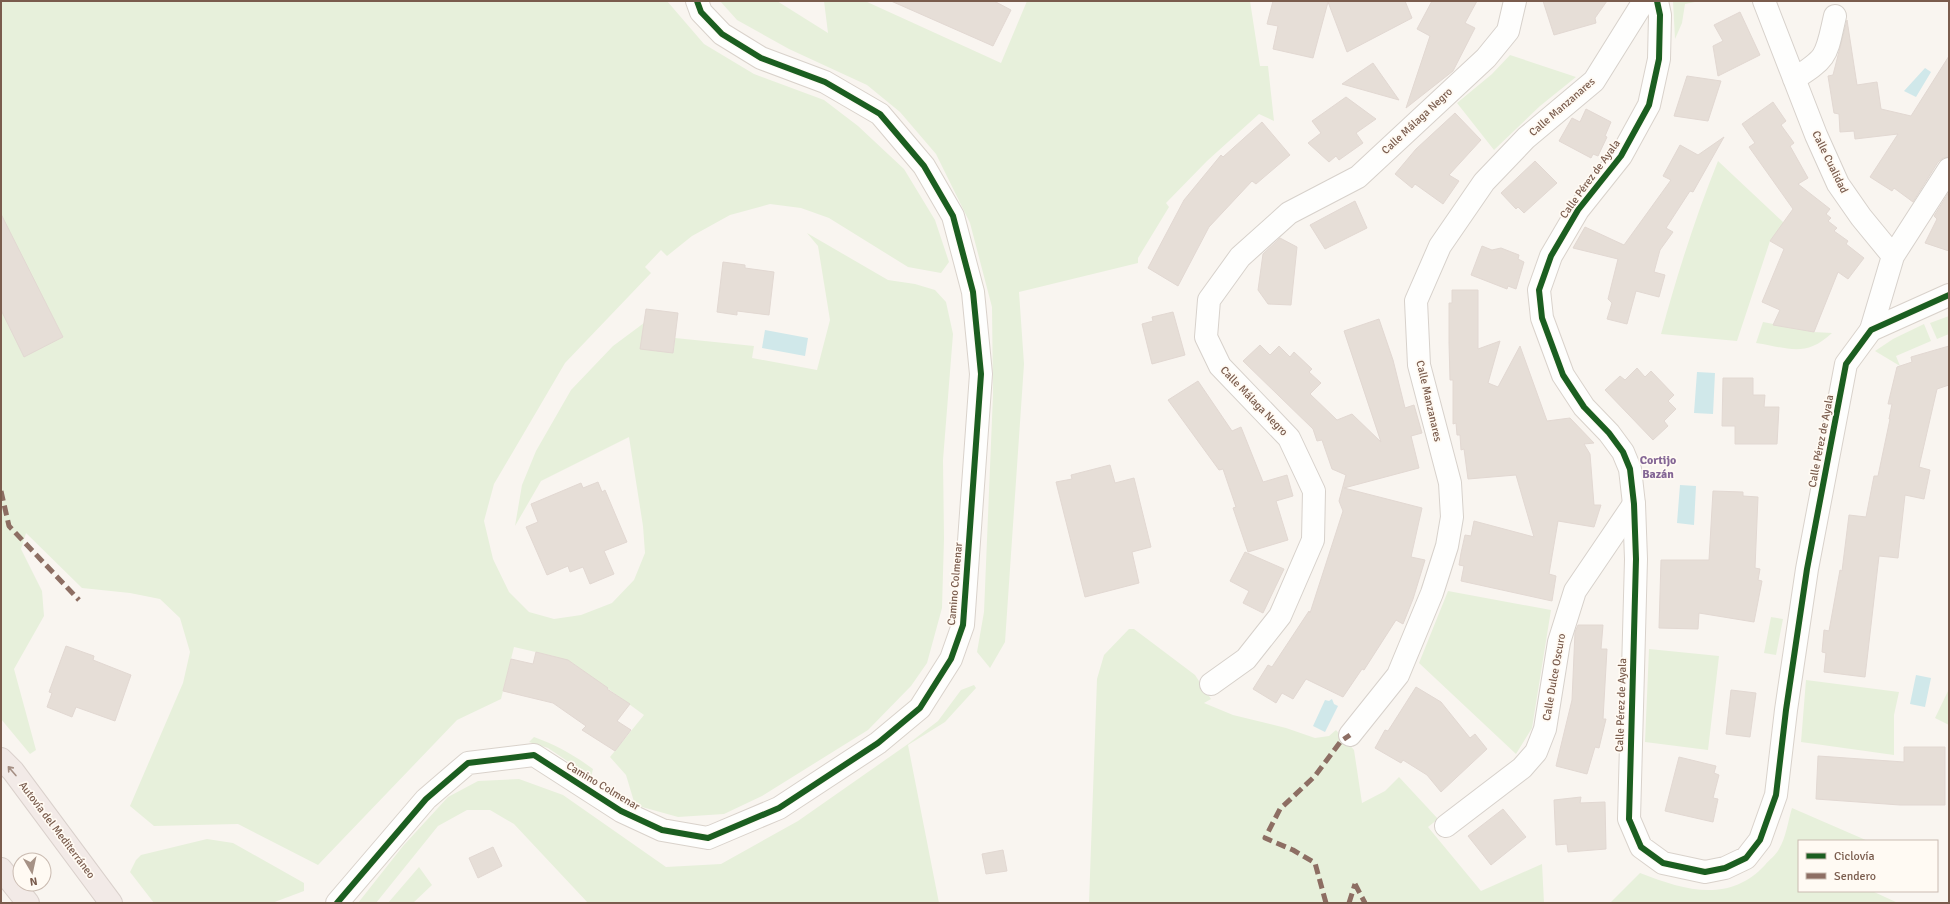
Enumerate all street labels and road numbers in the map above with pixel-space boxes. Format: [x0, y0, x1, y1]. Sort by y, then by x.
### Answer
street label: Calle Manzanares [1526, 75, 1598, 139]
street label: Calle Málaga Negro [1379, 85, 1455, 157]
street label: Calle Cualidad [1809, 129, 1851, 195]
street label: Calle Pérez de Ayala [1557, 137, 1623, 221]
street label: Calle Manzanares [1413, 359, 1445, 443]
street label: Calle Málaga Negro [1217, 364, 1291, 439]
street label: Calle Pérez de Ayala [1806, 393, 1836, 488]
street label: Camino Colmenar [945, 542, 965, 626]
street label: Calle Dulce Oscuro [1540, 632, 1568, 722]
street label: Calle Pérez de Ayala [1613, 657, 1629, 752]
street label: Camino Colmenar [564, 759, 642, 813]
street label: Autovía del Mediterráneo [16, 779, 98, 881]

